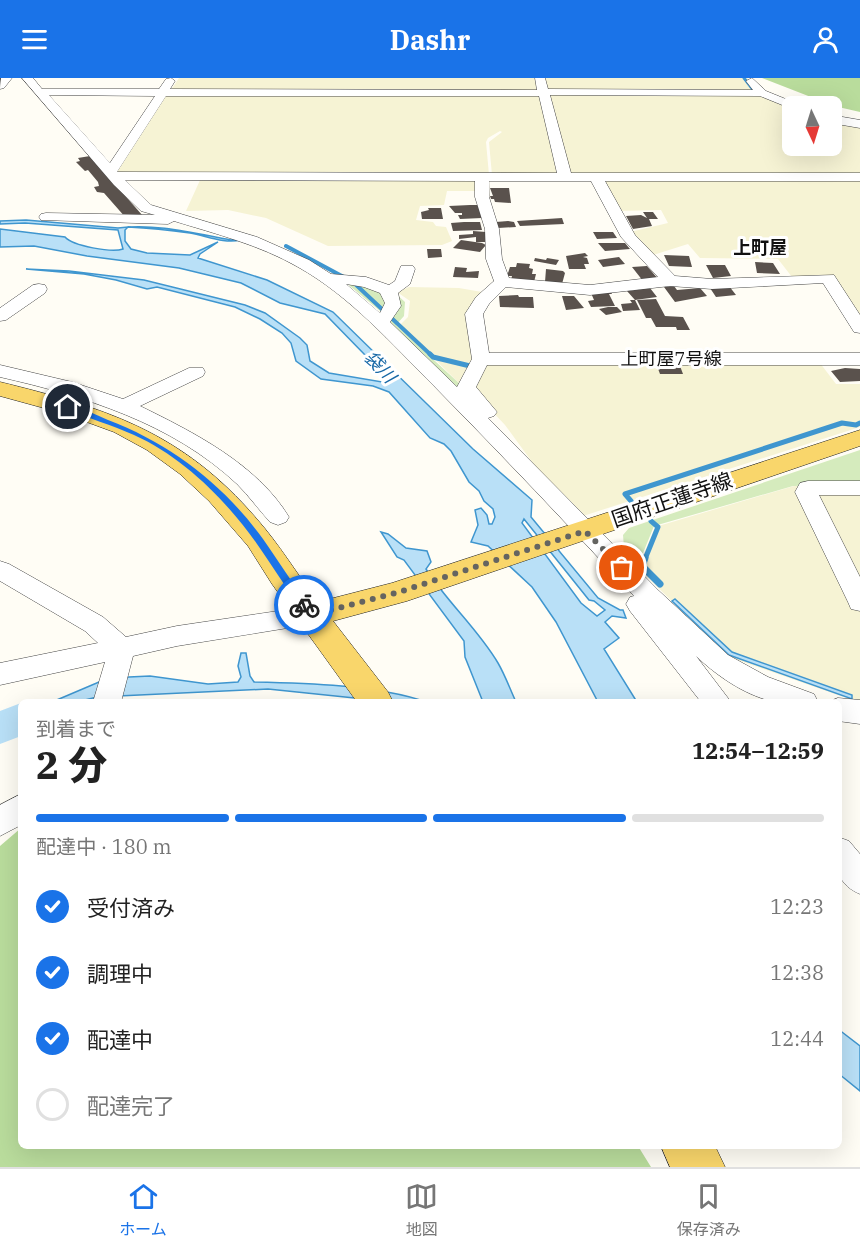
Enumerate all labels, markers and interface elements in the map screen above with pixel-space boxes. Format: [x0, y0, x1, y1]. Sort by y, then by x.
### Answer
text: Dashr [390, 22, 470, 57]
icon: menu [18, 23, 51, 56]
icon: person [809, 23, 842, 56]
north arrow [782, 96, 842, 156]
map controls [782, 96, 842, 156]
district label: 上町屋 [733, 236, 787, 259]
water label: 袋川 [360, 346, 402, 389]
street label: 上町屋7号線 [621, 347, 721, 370]
pin [42, 381, 93, 432]
icon: home [51, 390, 84, 423]
street label: 国府正蓮寺線 [608, 465, 736, 533]
pin [596, 542, 647, 593]
icon: bag [605, 551, 638, 584]
courier [274, 575, 334, 635]
icon: bike [288, 589, 321, 622]
text: 到着まで [36, 715, 116, 742]
text: 12:54–12:59 [692, 736, 824, 765]
text: 2 分 [36, 739, 107, 790]
text: 配達中 · 180 m [36, 833, 171, 860]
icon: check [36, 890, 69, 923]
text: 受付済み [87, 893, 175, 922]
text: 12:23 [770, 893, 824, 920]
icon: check [36, 956, 69, 989]
text: 調理中 [87, 959, 153, 988]
text: 12:38 [770, 959, 824, 986]
icon: check [36, 1022, 69, 1055]
text: 配達中 [87, 1025, 153, 1054]
text: 12:44 [770, 1025, 824, 1052]
text: 配達完了 [87, 1091, 175, 1120]
tab: ホーム [119, 1180, 167, 1240]
tab: 地図 [405, 1180, 438, 1240]
tab: 保存済み [677, 1180, 741, 1240]

